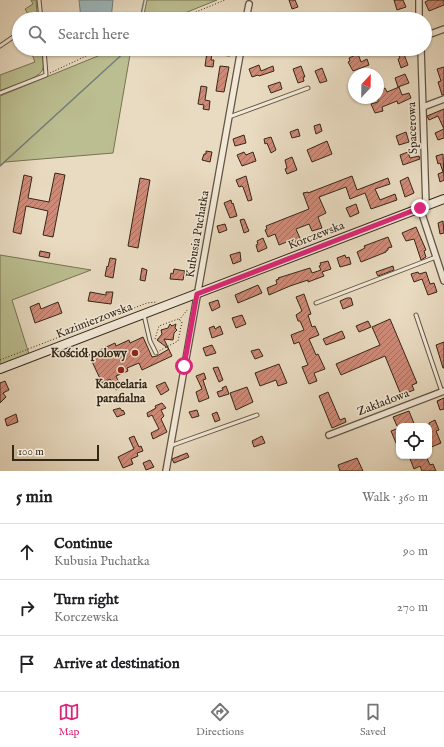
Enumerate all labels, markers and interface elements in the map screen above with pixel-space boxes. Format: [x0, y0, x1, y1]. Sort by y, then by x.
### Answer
search box [12, 12, 432, 56]
icon: search [26, 23, 48, 45]
text: Search here [58, 25, 129, 44]
north arrow [348, 68, 384, 104]
street label: Spacerowa [404, 101, 422, 154]
street label: Kubusia Puchatka [182, 189, 213, 279]
route end [411, 199, 429, 217]
street label: Korczewska [286, 218, 347, 253]
street label: Kazimierzowska [54, 299, 135, 342]
place label: Kościół polowy [51, 346, 128, 362]
marker: Kościół polowy [130, 348, 140, 358]
route start [175, 357, 193, 375]
marker: Kancelaria parafialna [116, 365, 126, 375]
place label: Kancelaria parafialna [95, 377, 148, 407]
street label: Zakładowa [355, 385, 412, 419]
map controls [396, 423, 432, 459]
button: locate [396, 423, 432, 459]
scale bar [12, 443, 99, 462]
text: 100 m [18, 445, 44, 459]
text: 5 min [16, 487, 53, 508]
text: Walk · 360 m [362, 489, 428, 506]
text: Continue [54, 534, 112, 553]
icon: ahead [16, 541, 38, 563]
text: 90 m [403, 543, 428, 560]
text: Kubusia Puchatka [54, 553, 150, 570]
text: Turn right [54, 590, 119, 609]
icon: right [16, 597, 38, 619]
text: 270 m [397, 599, 428, 616]
text: Korczewska [54, 609, 118, 626]
icon: arrive [16, 653, 38, 675]
text: Arrive at destination [54, 654, 180, 673]
tab: Map [58, 701, 80, 739]
tab: Directions [196, 701, 244, 739]
tab: Saved [360, 701, 386, 739]

